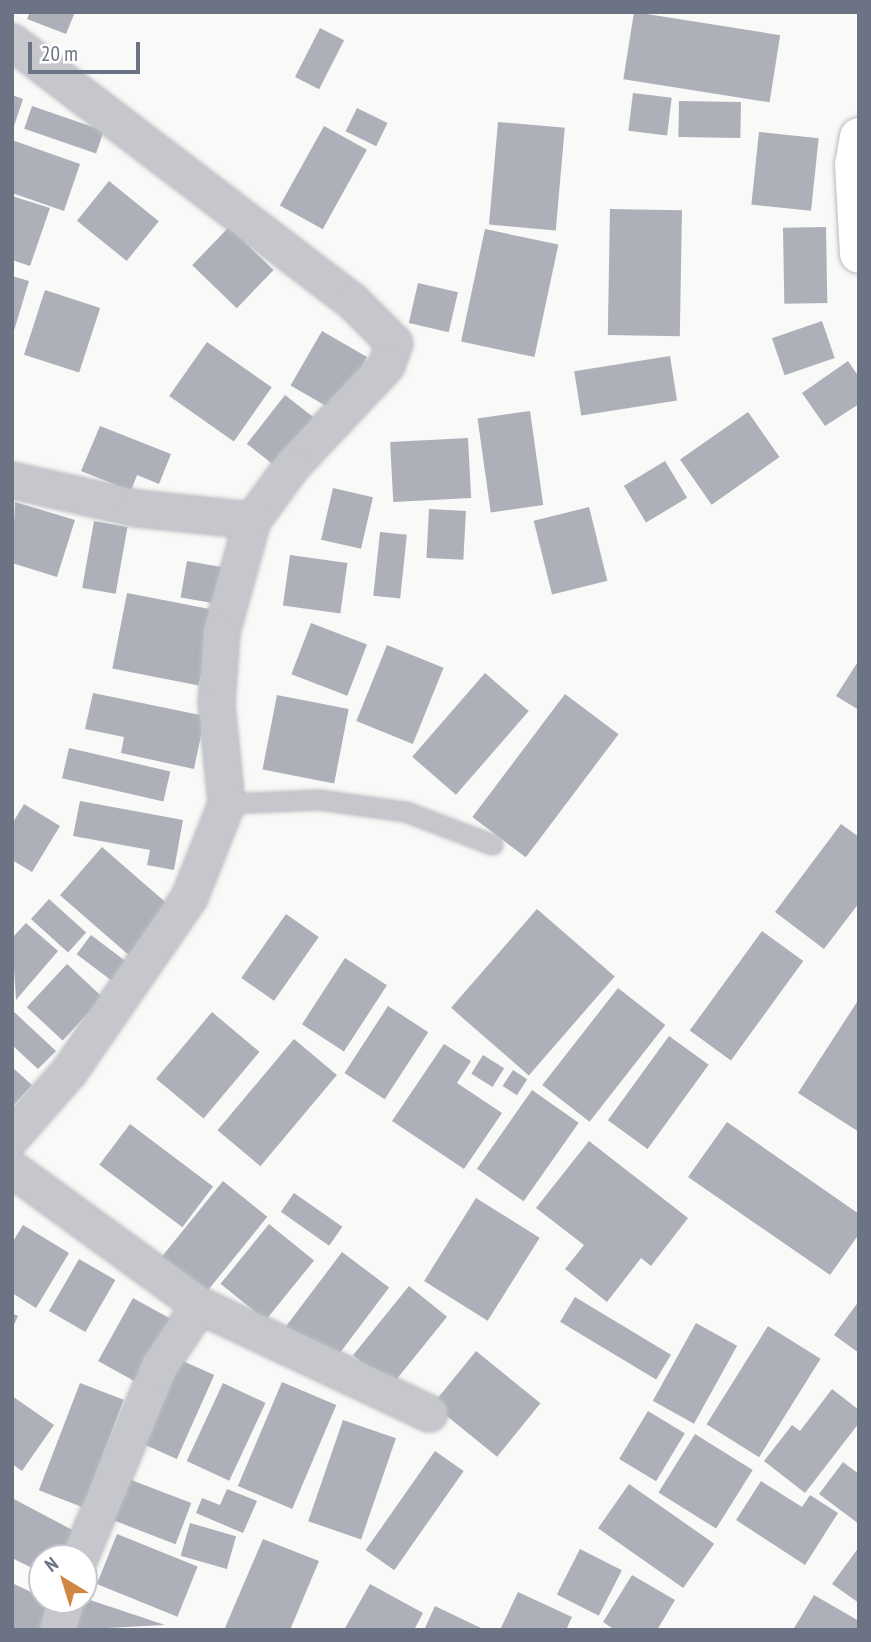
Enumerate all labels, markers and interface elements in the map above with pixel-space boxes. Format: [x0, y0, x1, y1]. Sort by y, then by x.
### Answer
scale bar [32, 28, 144, 72]
text: 20 m [41, 40, 78, 67]
north arrow [28, 1544, 98, 1614]
text: N [40, 1551, 63, 1577]

